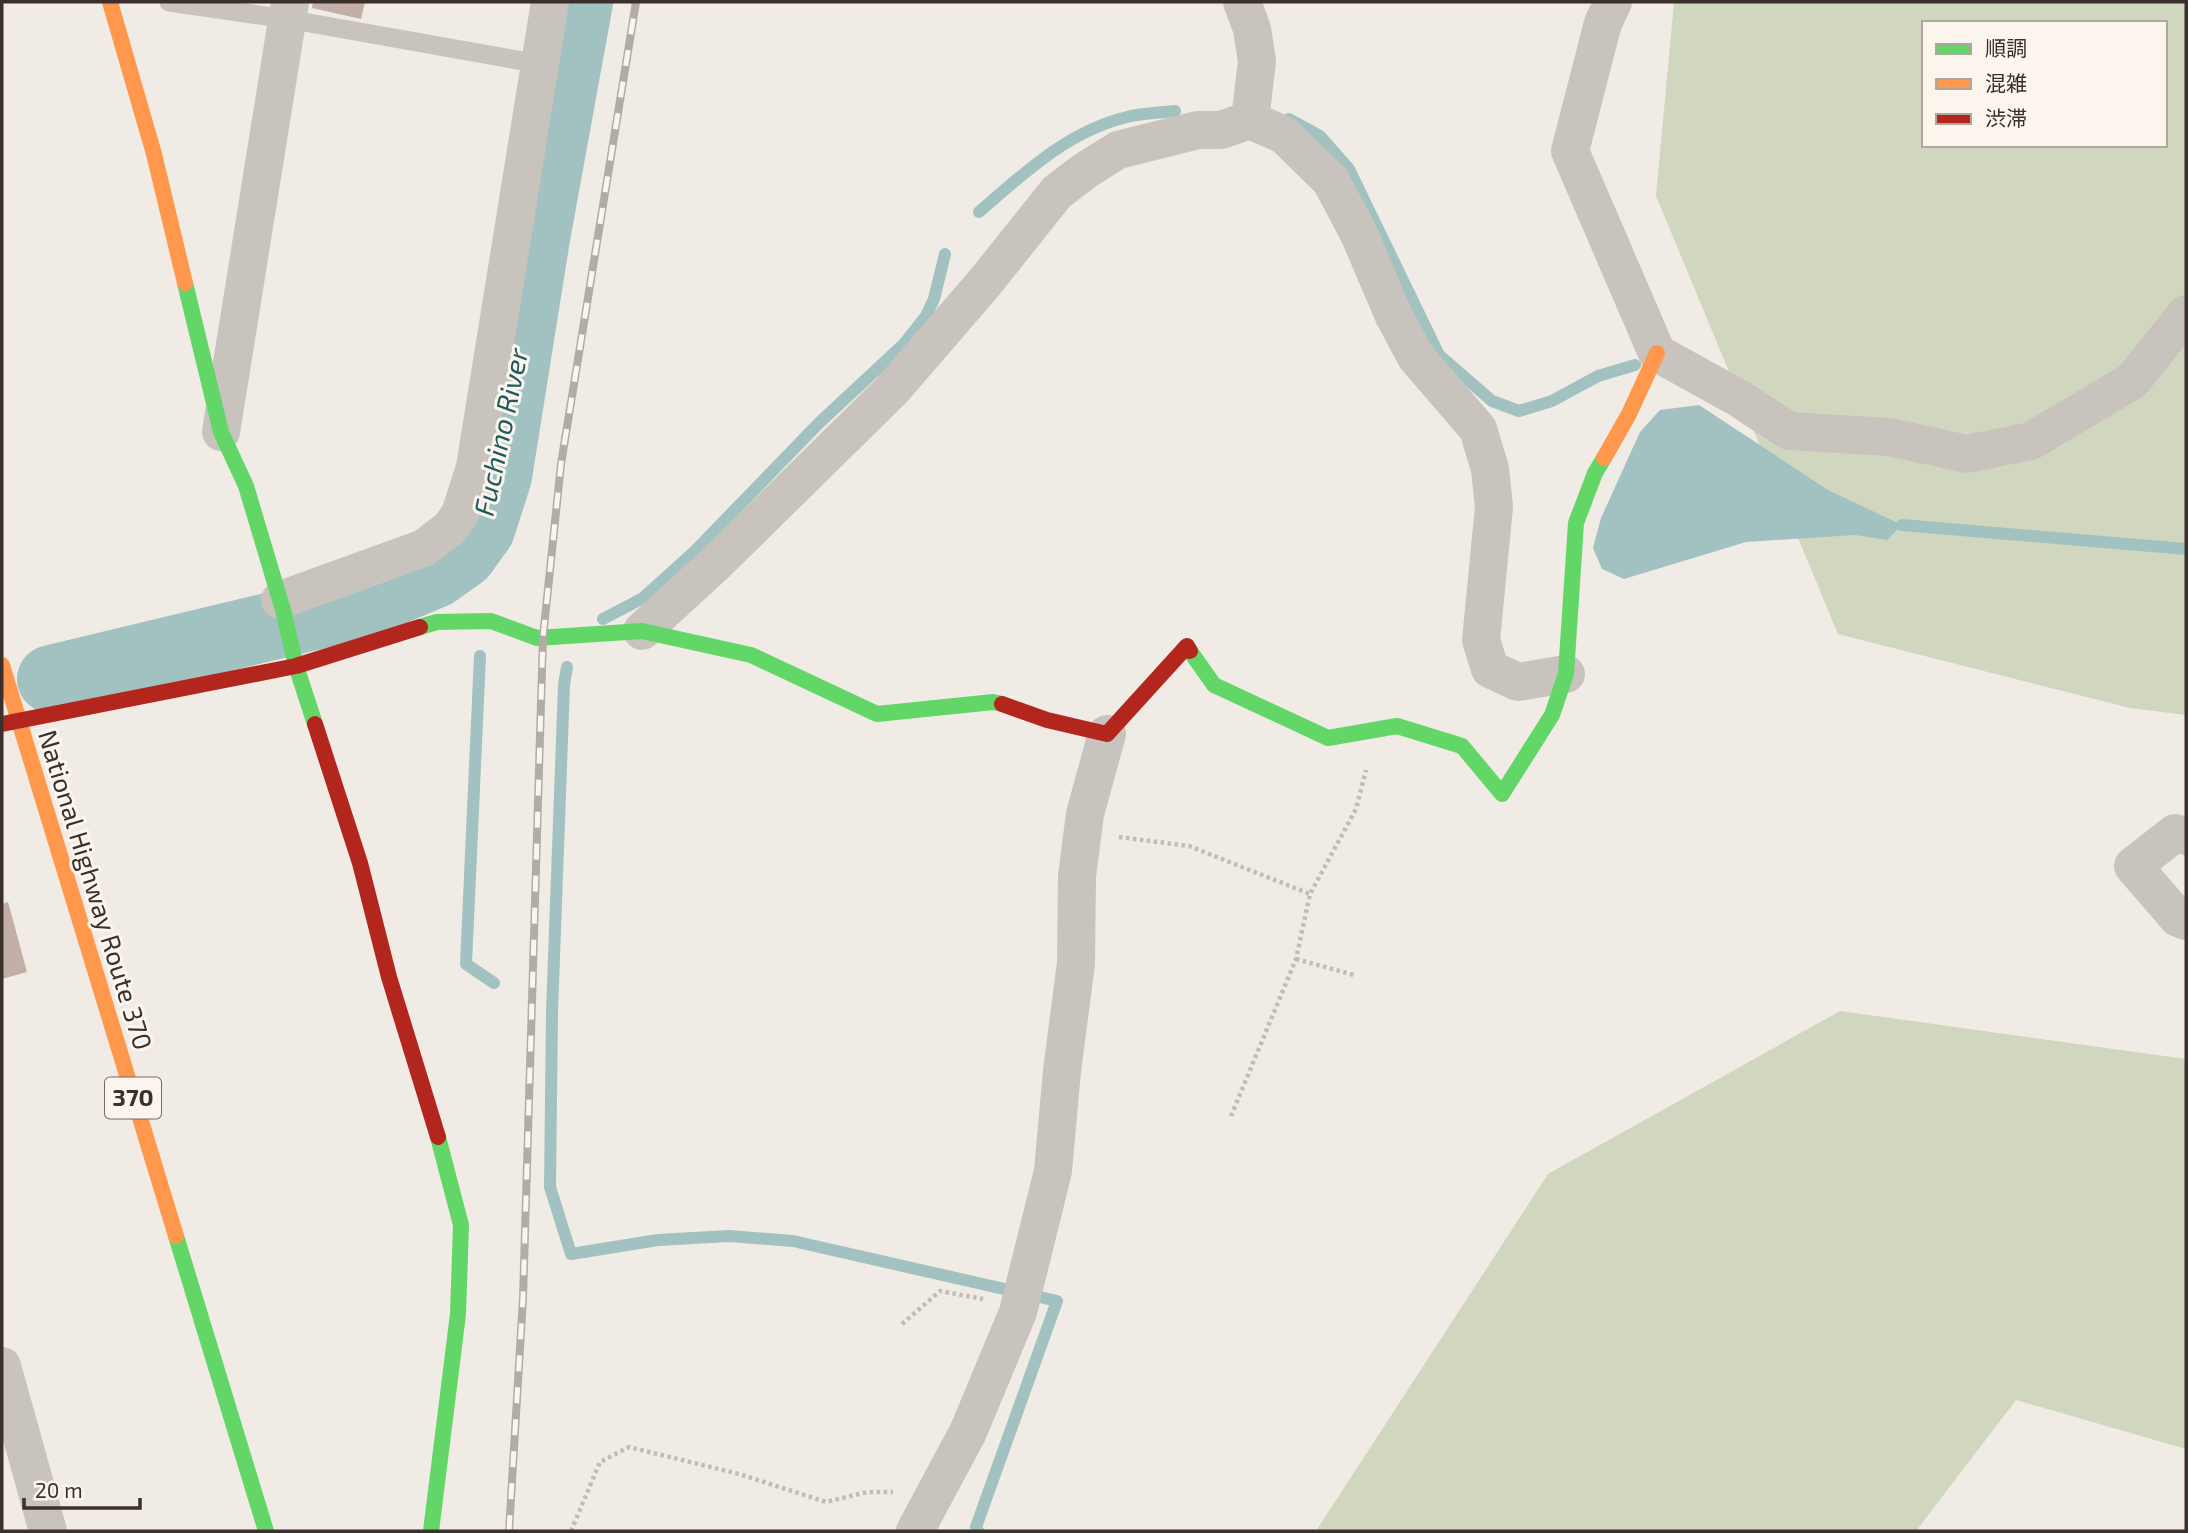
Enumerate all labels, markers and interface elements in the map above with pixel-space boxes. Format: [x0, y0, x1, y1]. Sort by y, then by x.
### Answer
legend [1922, 21, 2167, 147]
text: 順調 [1985, 35, 2027, 60]
text: 混雑 [1985, 70, 2027, 95]
text: 渋滞 [1985, 105, 2027, 130]
water label: Fuchino River [466, 344, 535, 519]
street label: National Highway Route 370 [33, 726, 160, 1053]
road number: 370 [105, 1078, 161, 1118]
scale bar [24, 1466, 140, 1510]
text: 20 m [35, 1477, 83, 1502]

